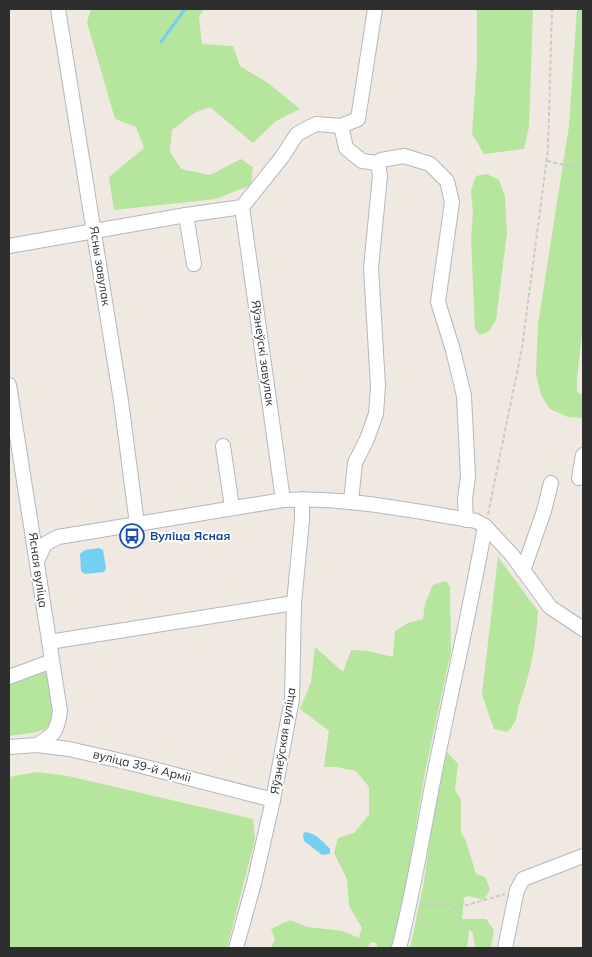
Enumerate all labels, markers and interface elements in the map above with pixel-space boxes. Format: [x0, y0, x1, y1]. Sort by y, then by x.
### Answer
street label: Ясны завулак [87, 225, 114, 307]
street label: Яўзнеўскі завулак [249, 299, 278, 407]
bus stop icon: Вуліца Ясная [119, 523, 145, 549]
place label: Вуліца Ясная [150, 528, 230, 543]
street label: Ясная вуліца [26, 531, 51, 609]
street label: Яўзнеўская вуліца [267, 686, 298, 795]
street label: вуліца 39-й Арміі [91, 746, 193, 785]

